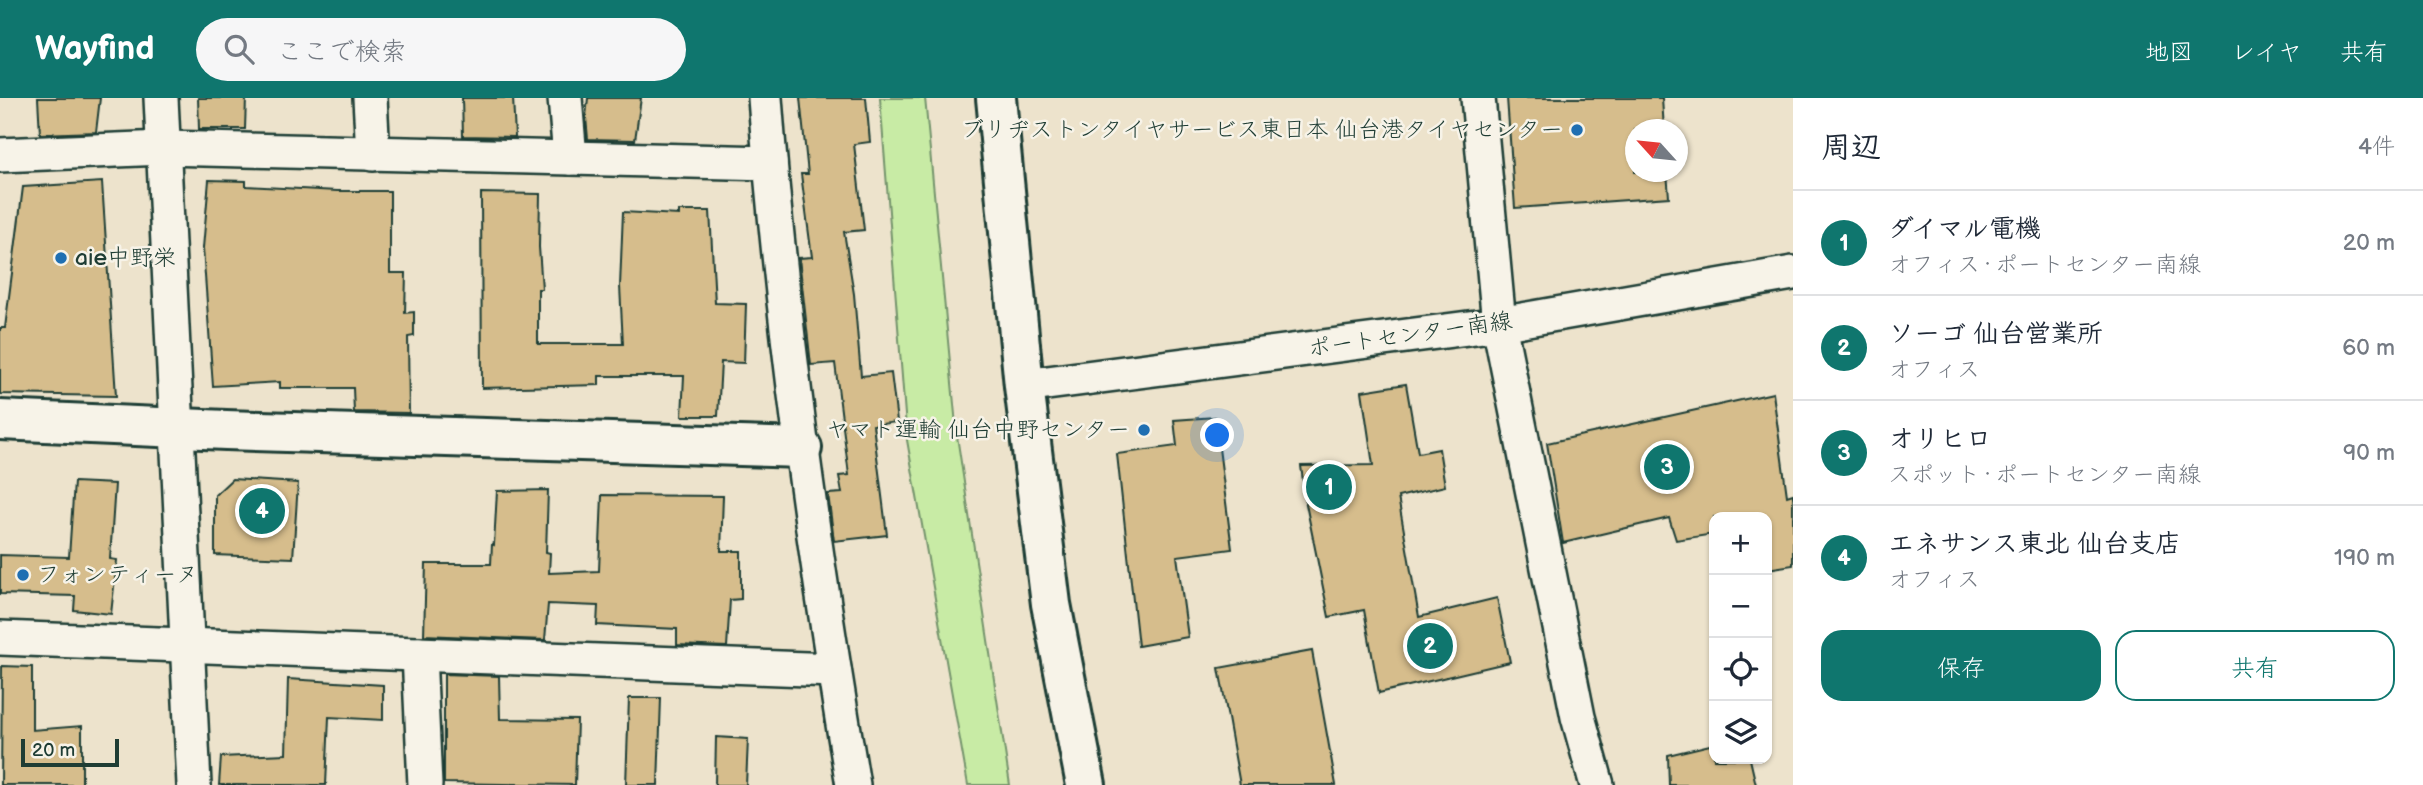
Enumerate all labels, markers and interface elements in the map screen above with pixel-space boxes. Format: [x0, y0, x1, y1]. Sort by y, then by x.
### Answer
search box [196, 18, 686, 81]
text: Wayfind [35, 29, 154, 69]
icon: search [220, 30, 258, 68]
text: ここで検索 [276, 37, 406, 68]
text: 地図 [2145, 38, 2193, 67]
text: レイヤ [2231, 38, 2302, 67]
text: 共有 [2340, 38, 2388, 67]
place label: ブリヂストンタイヤサービス東日本 仙台港タイヤセンター [961, 116, 1563, 144]
north arrow [1625, 119, 1688, 182]
marker: ブリヂストンタイヤサービス東日本 仙台港タイヤセンター [1569, 122, 1585, 138]
text: 周辺 [1821, 130, 1881, 166]
text: 4件 [2358, 133, 2395, 161]
text: ダイマル電機 [1888, 214, 2041, 245]
text: 1 [1839, 229, 1849, 257]
text: 20 m [2343, 229, 2395, 257]
place label: aie中野栄 [75, 244, 176, 272]
marker: aie中野栄 [53, 250, 69, 266]
text: オフィス · ポートセンター南線 [1888, 251, 2201, 279]
street label: ポートセンター南線 [1306, 307, 1514, 363]
text: ソーゴ 仙台営業所 [1888, 319, 2103, 350]
text: 2 [1837, 334, 1851, 362]
text: 60 m [2342, 334, 2395, 362]
text: オフィス [1888, 356, 1980, 384]
place label: ヤマト運輸 仙台中野センター [826, 416, 1130, 444]
your location [1200, 418, 1234, 452]
marker: ヤマト運輸 仙台中野センター [1136, 422, 1152, 438]
text: オリヒロ [1888, 424, 1992, 455]
text: 3 [1837, 439, 1851, 467]
text: 90 m [2343, 439, 2395, 467]
pin: 3 [1644, 441, 1690, 493]
pin: 1 [1306, 461, 1352, 513]
text: スポット · ポートセンター南線 [1888, 461, 2201, 489]
pin: 4 [239, 485, 285, 537]
map controls [1709, 512, 1772, 764]
button: + [1709, 512, 1772, 575]
text: エネサンス東北 仙台支店 [1888, 529, 2181, 560]
text: 4 [1837, 544, 1851, 572]
text: 190 m [2334, 544, 2395, 572]
place label: フォンティーヌ [37, 561, 198, 589]
text: オフィス [1888, 566, 1980, 594]
marker: フォンティーヌ [15, 567, 31, 583]
button: − [1709, 575, 1772, 638]
pin: 2 [1407, 620, 1453, 672]
button: 保存 [1821, 630, 2101, 701]
button: 共有 [2115, 630, 2395, 701]
button: locate [1709, 638, 1772, 701]
button: layers [1709, 701, 1772, 764]
scale bar [21, 736, 119, 768]
text: 20 m [32, 739, 75, 762]

